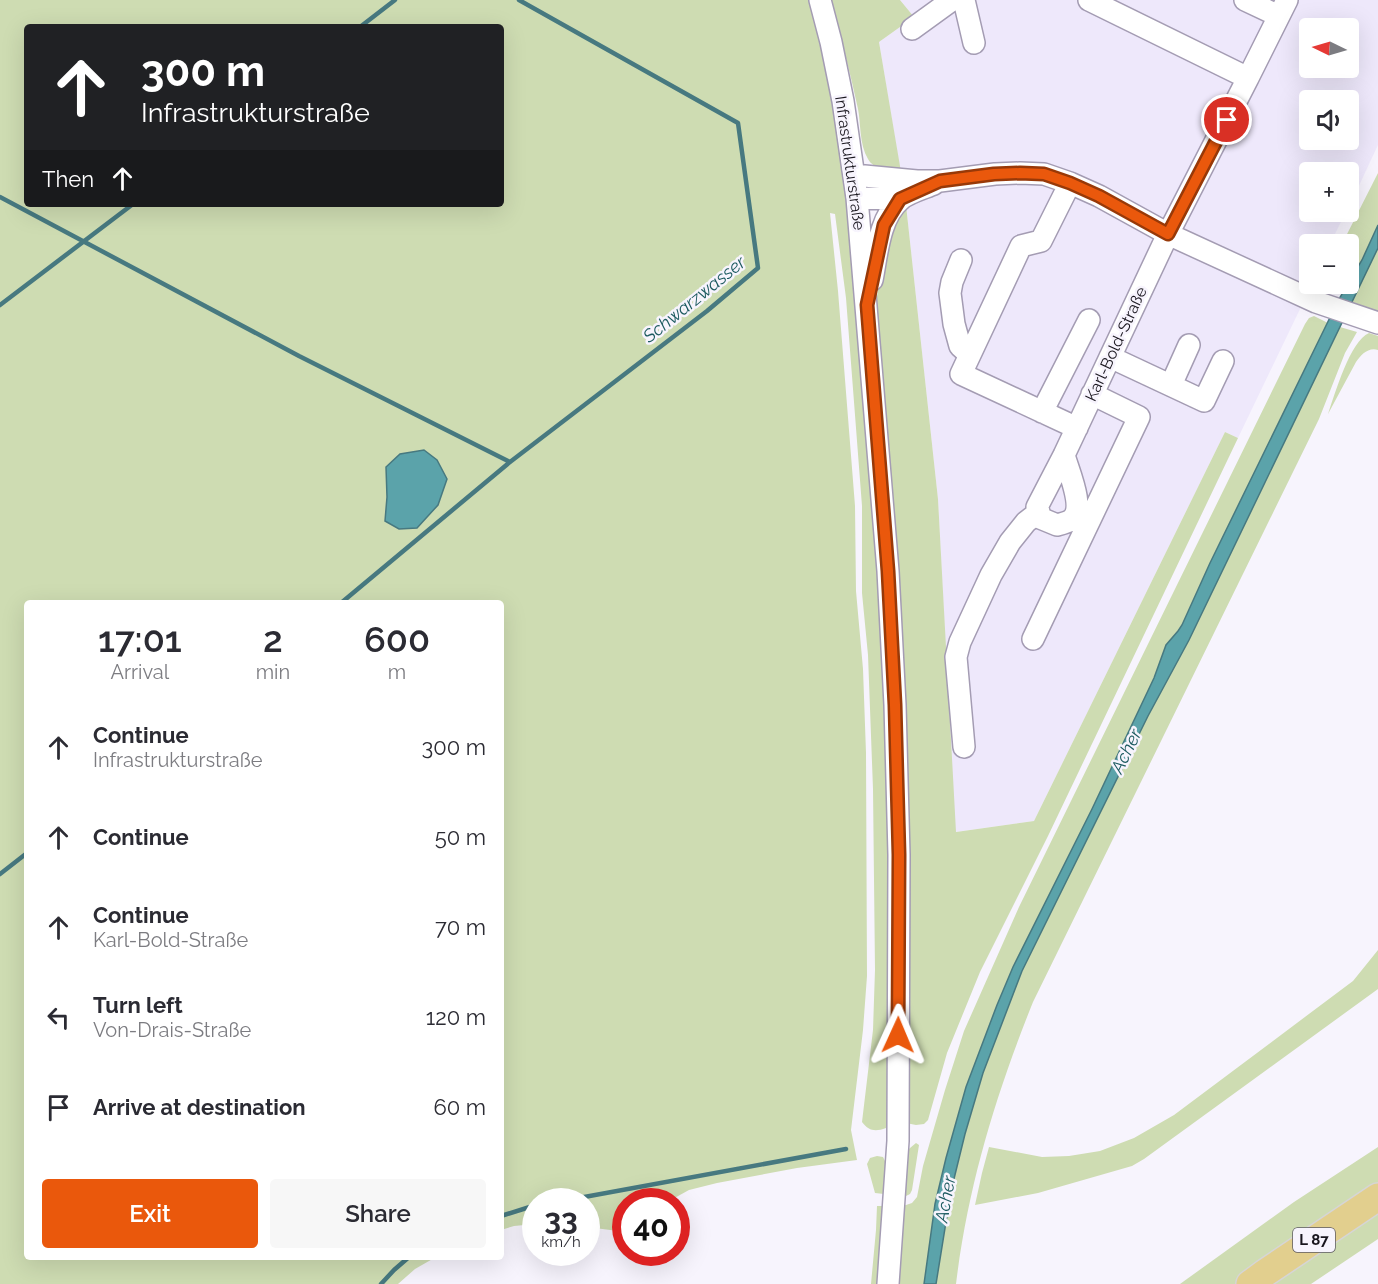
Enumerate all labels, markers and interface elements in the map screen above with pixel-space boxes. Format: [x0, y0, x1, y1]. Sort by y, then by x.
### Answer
north arrow [1299, 18, 1359, 78]
map controls [1299, 18, 1359, 294]
text: 300 m [141, 47, 265, 96]
icon: ahead [42, 48, 120, 126]
button: sound [1299, 90, 1359, 150]
pin [1201, 94, 1252, 145]
street label: Infrastrukturstraße [831, 95, 869, 231]
text: Infrastrukturstraße [141, 97, 370, 128]
icon: arrive [1210, 103, 1243, 136]
icon: ahead [106, 162, 139, 195]
button: + [1299, 162, 1359, 222]
text: Then [42, 166, 94, 192]
button: − [1299, 234, 1359, 294]
water label: Schwarzwasser [638, 251, 750, 347]
street label: Karl-Bold-Straße [1081, 284, 1151, 404]
text: 17:01 [98, 618, 182, 660]
text: 2 [263, 618, 283, 660]
text: 600 [364, 618, 430, 660]
text: Arrival [110, 660, 169, 684]
text: min [256, 660, 290, 684]
text: m [388, 660, 406, 684]
text: Continue [93, 722, 189, 748]
water label: Acher [1106, 725, 1146, 777]
icon: ahead [42, 731, 75, 764]
text: 300 m [421, 734, 486, 760]
text: Infrastrukturstraße [93, 748, 262, 772]
icon: ahead [42, 821, 75, 854]
text: Continue [93, 824, 189, 850]
text: 50 m [435, 824, 486, 850]
text: Continue [93, 902, 189, 928]
icon: ahead [42, 911, 75, 944]
text: 70 m [435, 914, 486, 940]
text: Karl-Bold-Straße [93, 928, 248, 952]
text: Turn left [93, 992, 183, 1018]
icon: left [42, 1001, 75, 1034]
position arrow [866, 1003, 930, 1067]
text: 120 m [426, 1004, 486, 1030]
text: Von-Drais-Straße [93, 1018, 251, 1042]
icon: arrive [42, 1091, 75, 1124]
text: Arrive at destination [93, 1094, 306, 1120]
text: 60 m [433, 1094, 486, 1120]
water label: Acher [930, 1173, 960, 1225]
button: Exit [42, 1179, 258, 1248]
button: Share [270, 1179, 486, 1248]
speed limit sign: 40 [612, 1188, 690, 1266]
text: 33 [544, 1202, 578, 1237]
road number: L 87 [1293, 1228, 1335, 1252]
text: km/h [541, 1233, 581, 1251]

